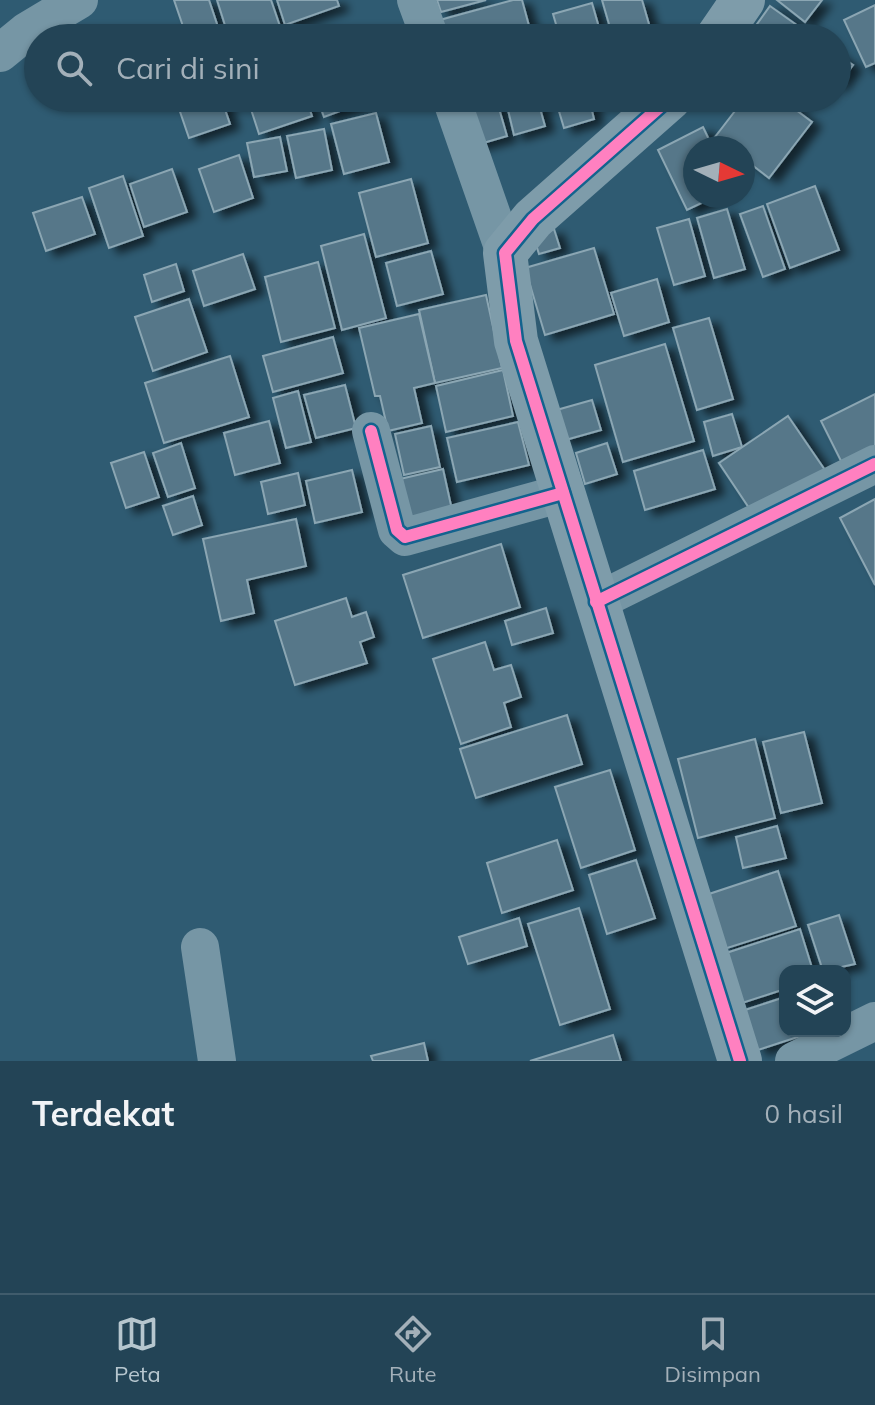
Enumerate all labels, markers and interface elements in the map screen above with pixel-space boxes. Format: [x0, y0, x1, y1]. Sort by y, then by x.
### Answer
search box [24, 24, 851, 112]
icon: search [52, 46, 96, 90]
text: Cari di sini [116, 49, 260, 87]
north arrow [683, 136, 755, 208]
map controls [779, 965, 851, 1037]
button: layers [779, 965, 851, 1037]
text: Terdekat [32, 1092, 174, 1135]
text: 0 hasil [765, 1097, 843, 1130]
tab: Peta [114, 1312, 161, 1388]
tab: Rute [389, 1312, 436, 1388]
tab: Disimpan [665, 1312, 761, 1388]

